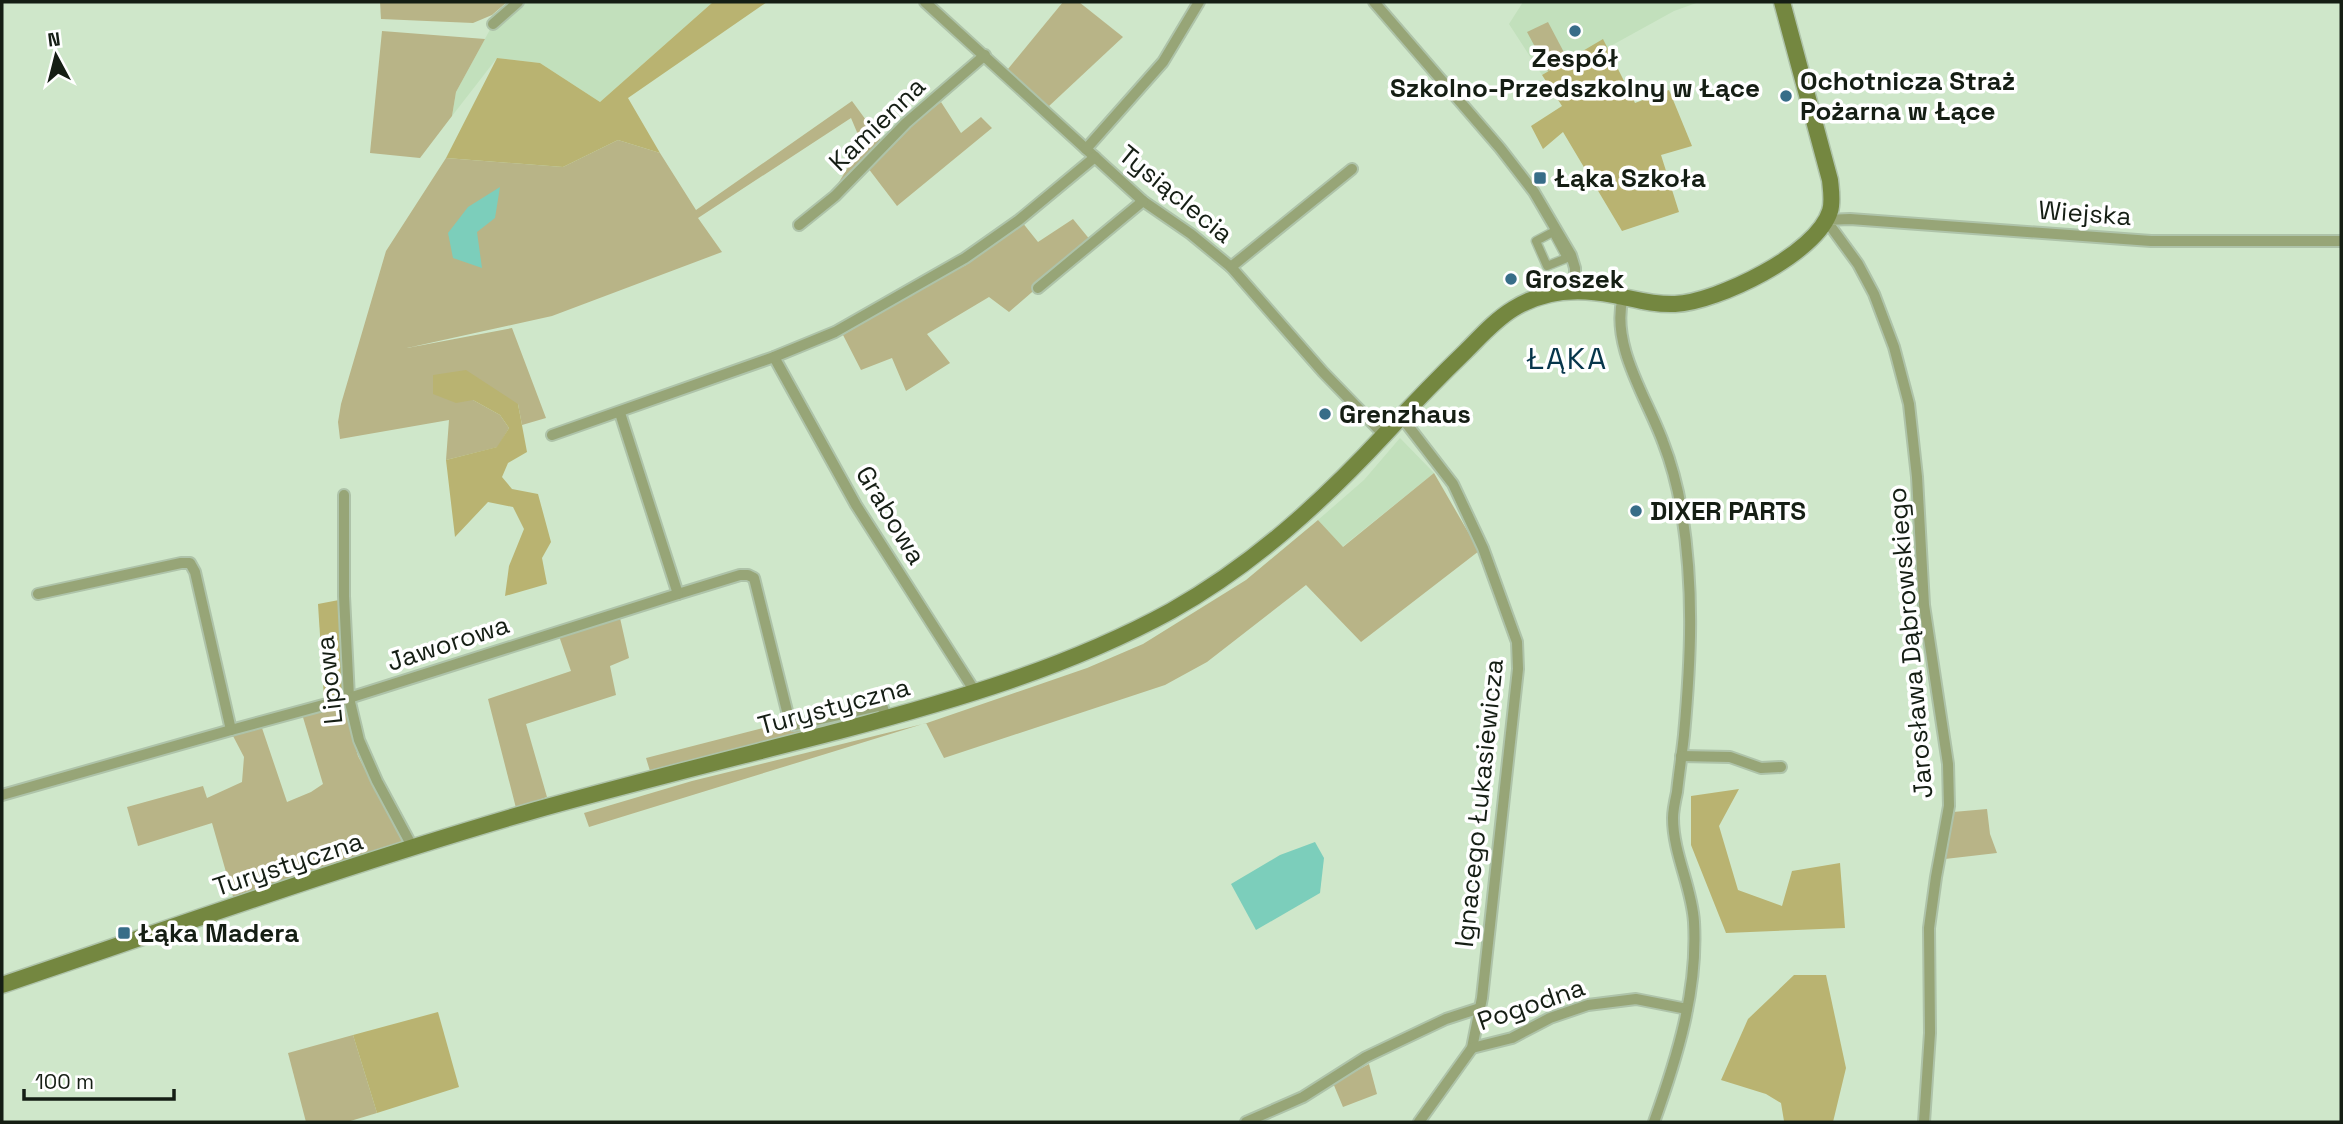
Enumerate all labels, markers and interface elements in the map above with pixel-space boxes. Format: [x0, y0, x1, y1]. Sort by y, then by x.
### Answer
north arrow [21, 21, 91, 91]
marker: Zespół Szkolno-Przedszkolny w Łące [1567, 23, 1583, 39]
text: N [46, 26, 62, 53]
place label: Zespół Szkolno-Przedszkolny w Łące [1390, 41, 1760, 105]
place label: Ochotnicza Straż Pożarna w Łące [1800, 64, 2015, 128]
street label: Kamienna [821, 69, 933, 179]
marker: Ochotnicza Straż Pożarna w Łące [1778, 88, 1794, 104]
street label: Tysiąclecia [1112, 137, 1240, 251]
place label: Łąka Szkoła [1554, 161, 1706, 195]
marker: Łąka Szkoła [1532, 170, 1548, 186]
street label: Wiejska [2037, 193, 2133, 233]
place label: Groszek [1525, 262, 1625, 296]
marker: Groszek [1503, 271, 1519, 287]
district label: ŁĄKA [1526, 339, 1608, 378]
place label: Grenzhaus [1339, 397, 1471, 431]
marker: Grenzhaus [1317, 406, 1333, 422]
street label: Grabowa [848, 459, 934, 571]
street label: Jarosława Dąbrowskiego [1879, 486, 1941, 800]
place label: DIXER PARTS [1650, 494, 1806, 528]
marker: DIXER PARTS [1628, 503, 1644, 519]
street label: Jaworowa [382, 607, 514, 679]
street label: Lipowa [307, 634, 351, 726]
street label: Ignacego Łukasiewicza [1447, 657, 1511, 949]
street label: Turystyczna [754, 669, 914, 743]
street label: Turystyczna [209, 824, 367, 904]
place label: Łąka Madera [138, 916, 299, 950]
marker: Łąka Madera [116, 925, 132, 941]
street label: Pogodna [1473, 970, 1589, 1038]
scale bar [24, 1058, 175, 1102]
text: 100 m [35, 1068, 94, 1095]

